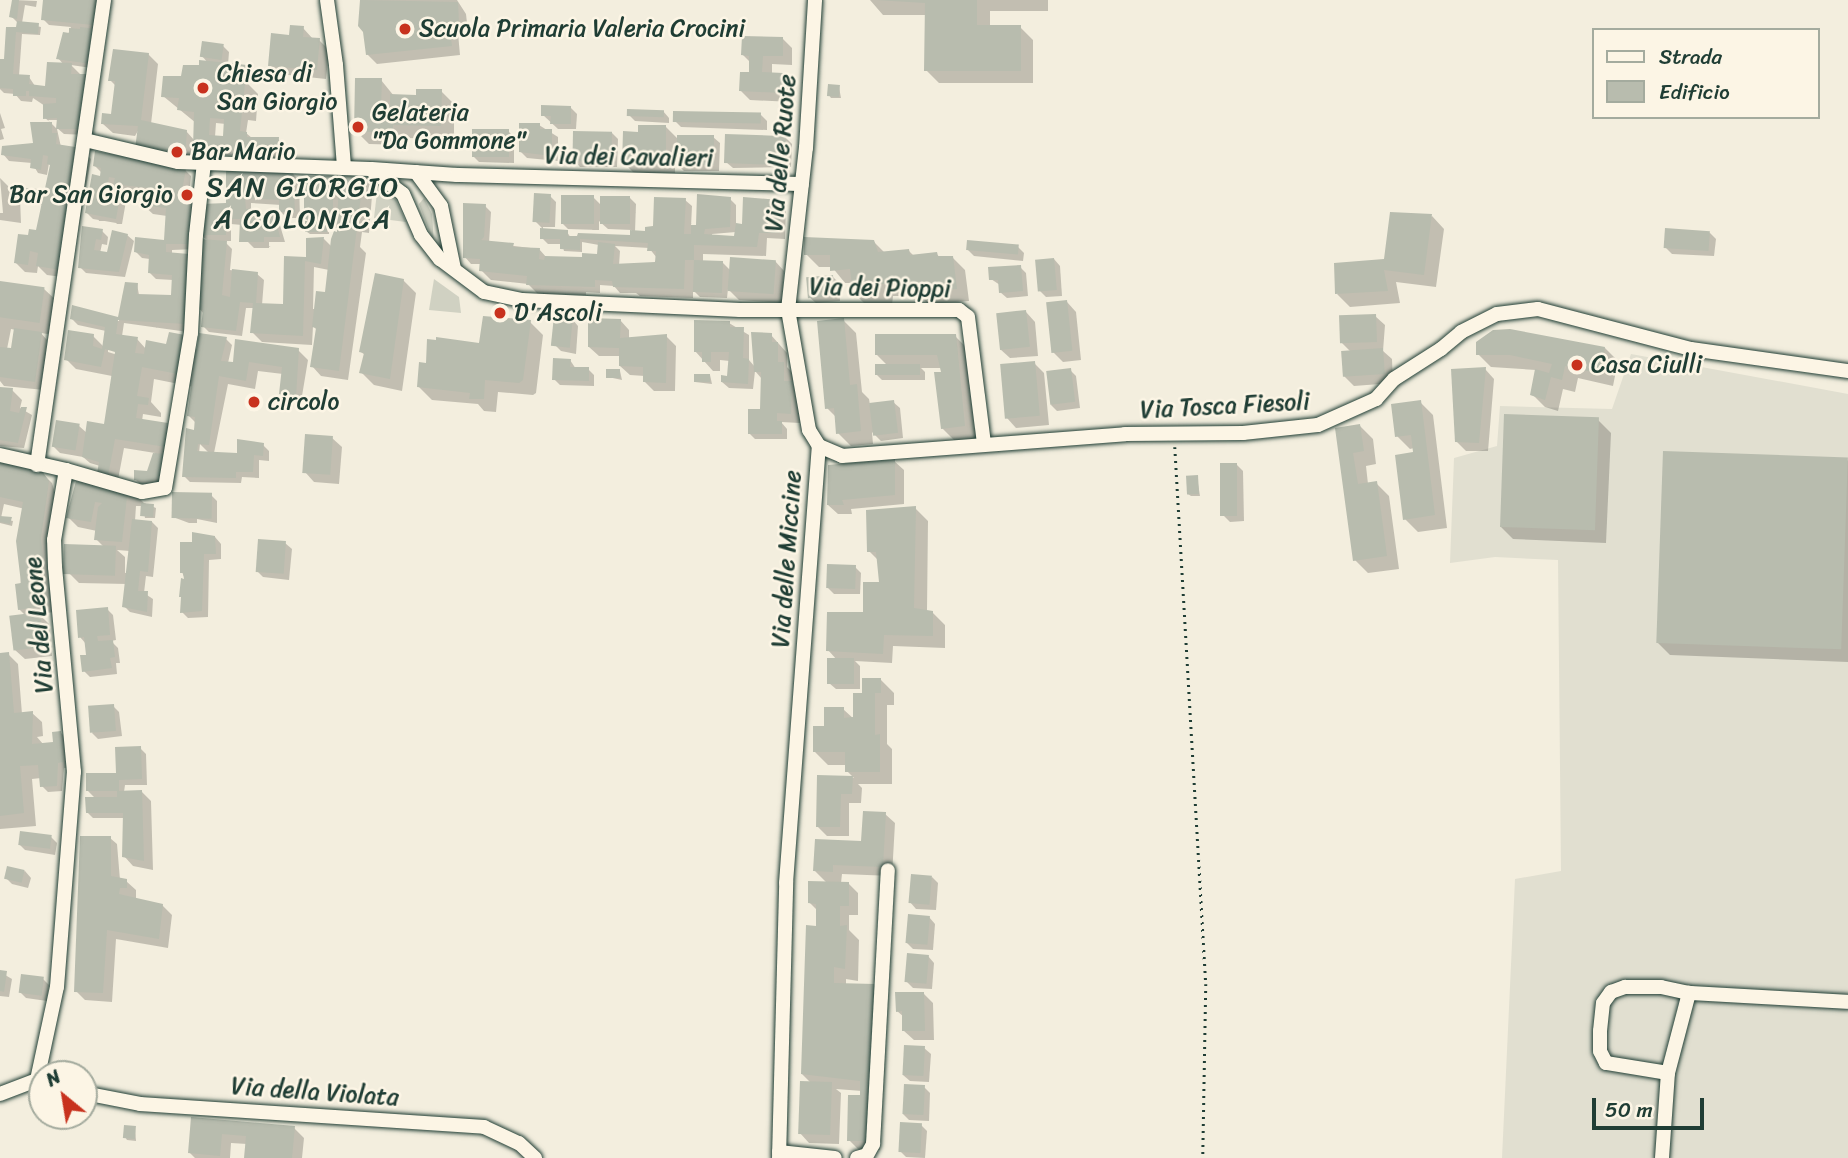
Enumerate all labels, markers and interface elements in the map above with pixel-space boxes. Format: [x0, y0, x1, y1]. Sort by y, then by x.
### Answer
place label: Scuola Primaria Valeria Crocini [419, 15, 746, 43]
marker: Scuola Primaria Valeria Crocini [397, 21, 413, 37]
legend [1592, 28, 1820, 119]
text: Strada [1659, 38, 1722, 76]
place label: Chiesa di San Giorgio [217, 60, 338, 116]
street label: Via delle Ruote [760, 73, 802, 233]
text: Edificio [1659, 73, 1730, 111]
marker: Chiesa di San Giorgio [195, 80, 211, 96]
place label: Gelateria "Da Gommone" [372, 99, 525, 155]
marker: Gelateria "Da Gommone" [350, 119, 366, 135]
place label: Bar Mario [191, 138, 294, 166]
street label: Via dei Cavalieri [544, 141, 714, 173]
marker: Bar Mario [169, 144, 185, 160]
district label: SAN GIORGIO A COLONICA [208, 170, 398, 236]
place label: Bar San Giorgio [9, 181, 173, 209]
marker: Bar San Giorgio [179, 187, 195, 203]
street label: Via dei Pioppi [809, 272, 951, 304]
place label: D'Ascoli [514, 299, 602, 327]
marker: D'Ascoli [492, 305, 508, 321]
place label: Casa Ciulli [1591, 351, 1702, 379]
marker: Casa Ciulli [1569, 357, 1585, 373]
street label: Via Tosca Fiesoli [1138, 387, 1312, 425]
place label: circolo [268, 388, 339, 416]
marker: circolo [246, 394, 262, 410]
street label: Via delle Miccine [766, 469, 808, 649]
street label: Via del Leone [19, 555, 59, 695]
north arrow [28, 1060, 98, 1130]
text: N [39, 1061, 67, 1096]
street label: Via della Violata [229, 1072, 401, 1112]
scale bar [1596, 1084, 1708, 1128]
text: 50 m [1605, 1091, 1653, 1129]

